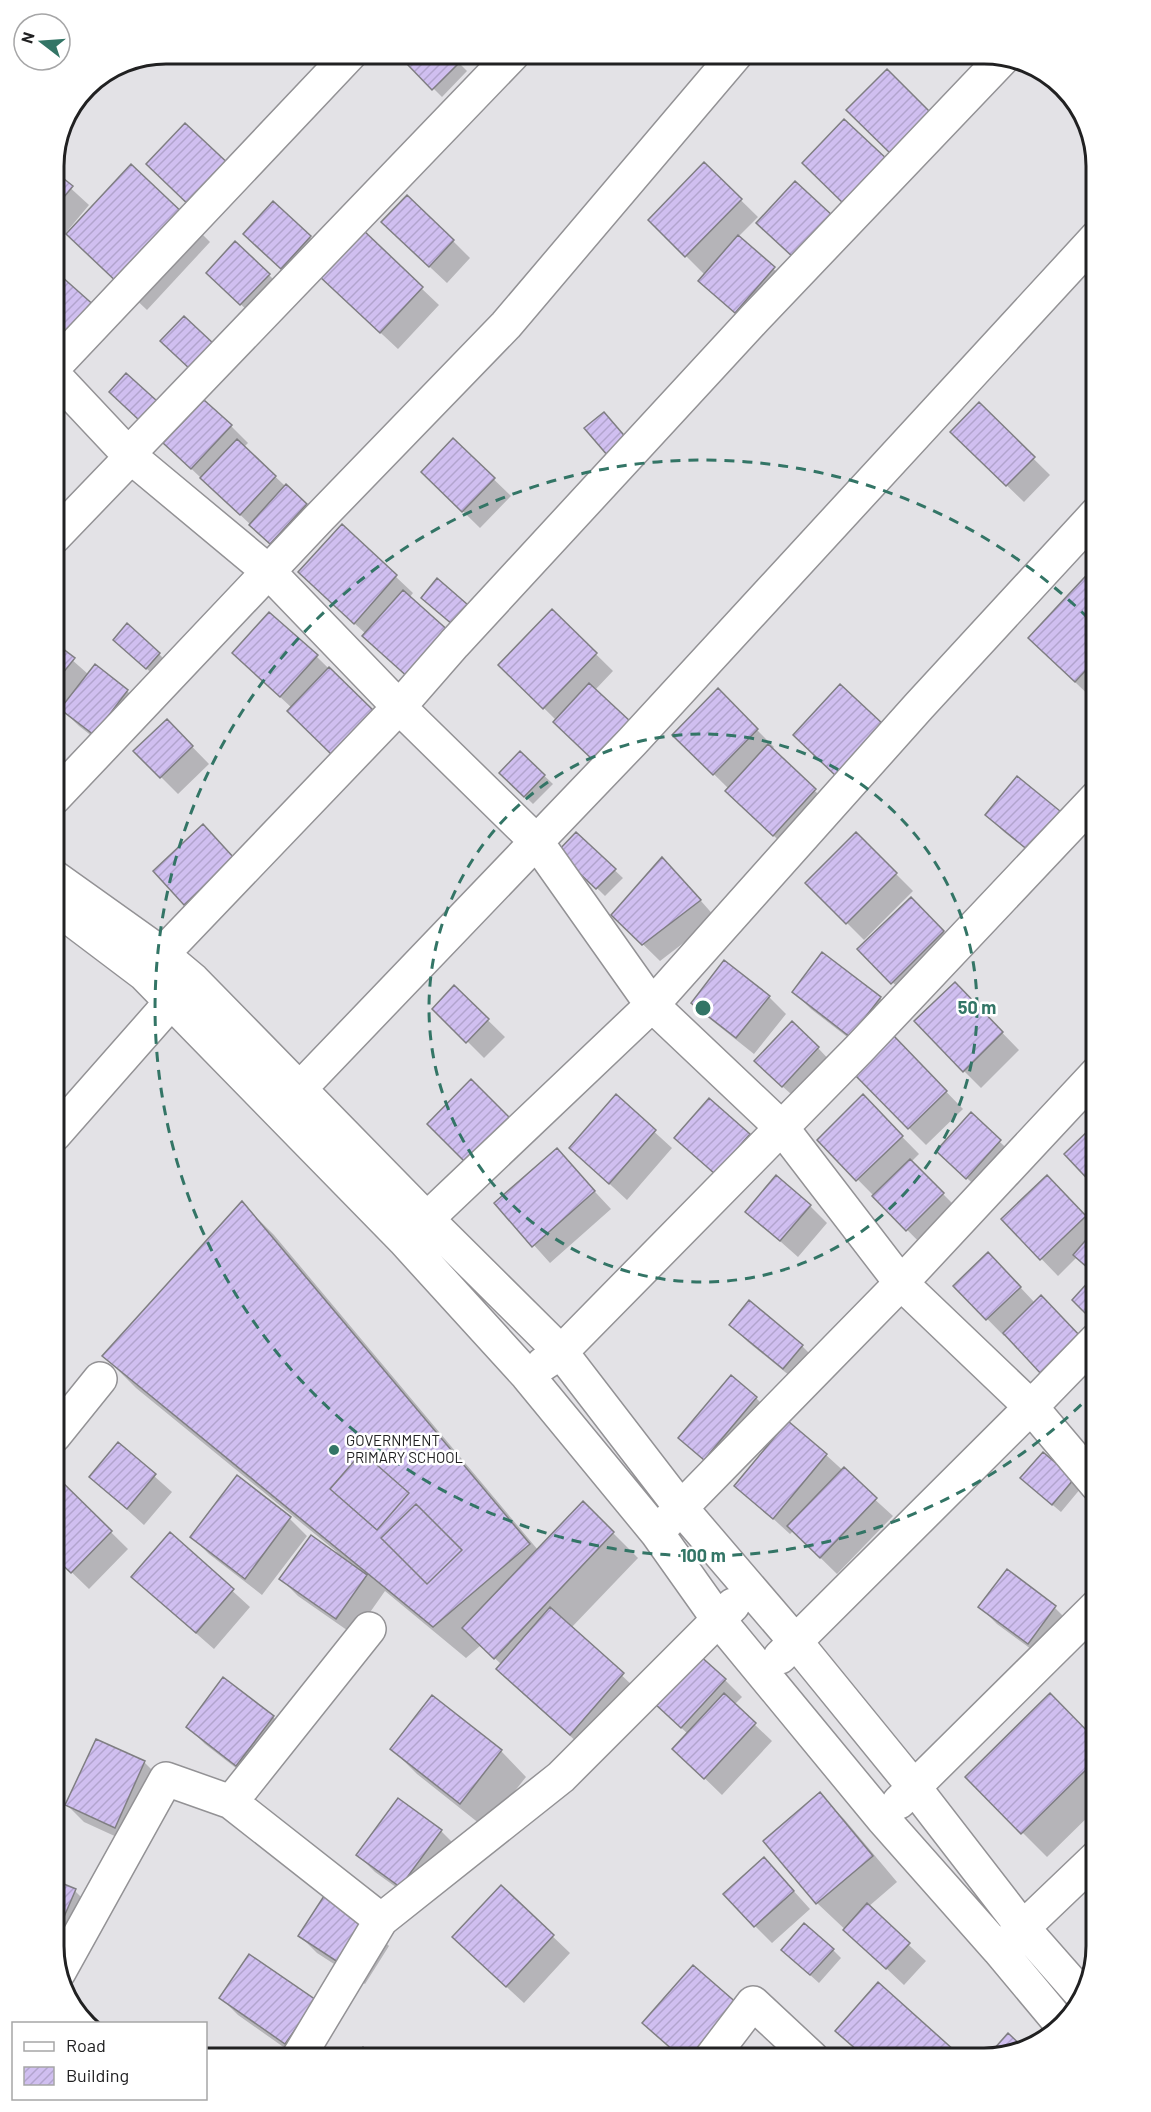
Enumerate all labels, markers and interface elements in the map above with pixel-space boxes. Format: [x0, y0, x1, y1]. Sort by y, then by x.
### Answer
north arrow [12, 12, 72, 72]
text: N [17, 30, 38, 45]
text: 50 m [958, 996, 996, 1018]
centre of rings [693, 998, 713, 1018]
place label: GOVERNMENT PRIMARY SCHOOL [346, 1431, 463, 1466]
marker: GOVERNMENT PRIMARY SCHOOL [327, 1443, 341, 1457]
text: 100 m [680, 1544, 726, 1566]
legend [12, 2022, 207, 2100]
text: Road [66, 2034, 106, 2056]
text: Building [66, 2064, 129, 2086]

